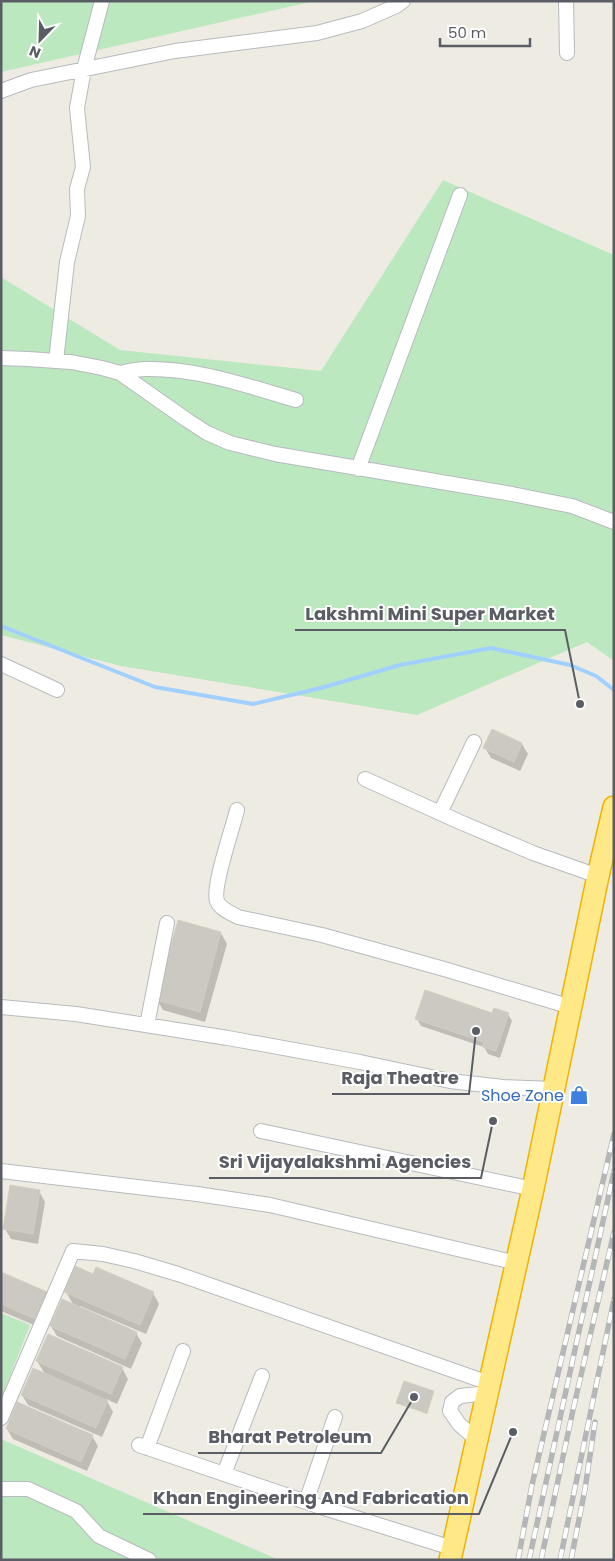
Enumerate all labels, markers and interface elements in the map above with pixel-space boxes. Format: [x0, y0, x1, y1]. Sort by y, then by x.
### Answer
north arrow [15, 15, 65, 65]
scale bar [440, 15, 530, 47]
text: 50 m [448, 22, 486, 43]
text: N [26, 41, 44, 63]
callout: Lakshmi Mini Super Market [295, 597, 565, 630]
text: Lakshmi Mini Super Market [305, 601, 555, 626]
callout: Raja Theatre [332, 1061, 469, 1094]
text: Raja Theatre [341, 1065, 459, 1090]
place label: Shoe Zone [481, 1084, 564, 1107]
shop icon: Shoe Zone [568, 1084, 590, 1106]
callout: Sri Vijayalakshmi Agencies [209, 1145, 481, 1178]
text: Sri Vijayalakshmi Agencies [219, 1149, 471, 1174]
callout: Bharat Petroleum [198, 1420, 381, 1453]
text: Bharat Petroleum [208, 1424, 372, 1449]
callout: Khan Engineering And Fabrication [143, 1481, 479, 1514]
text: Khan Engineering And Fabrication [153, 1485, 469, 1510]

